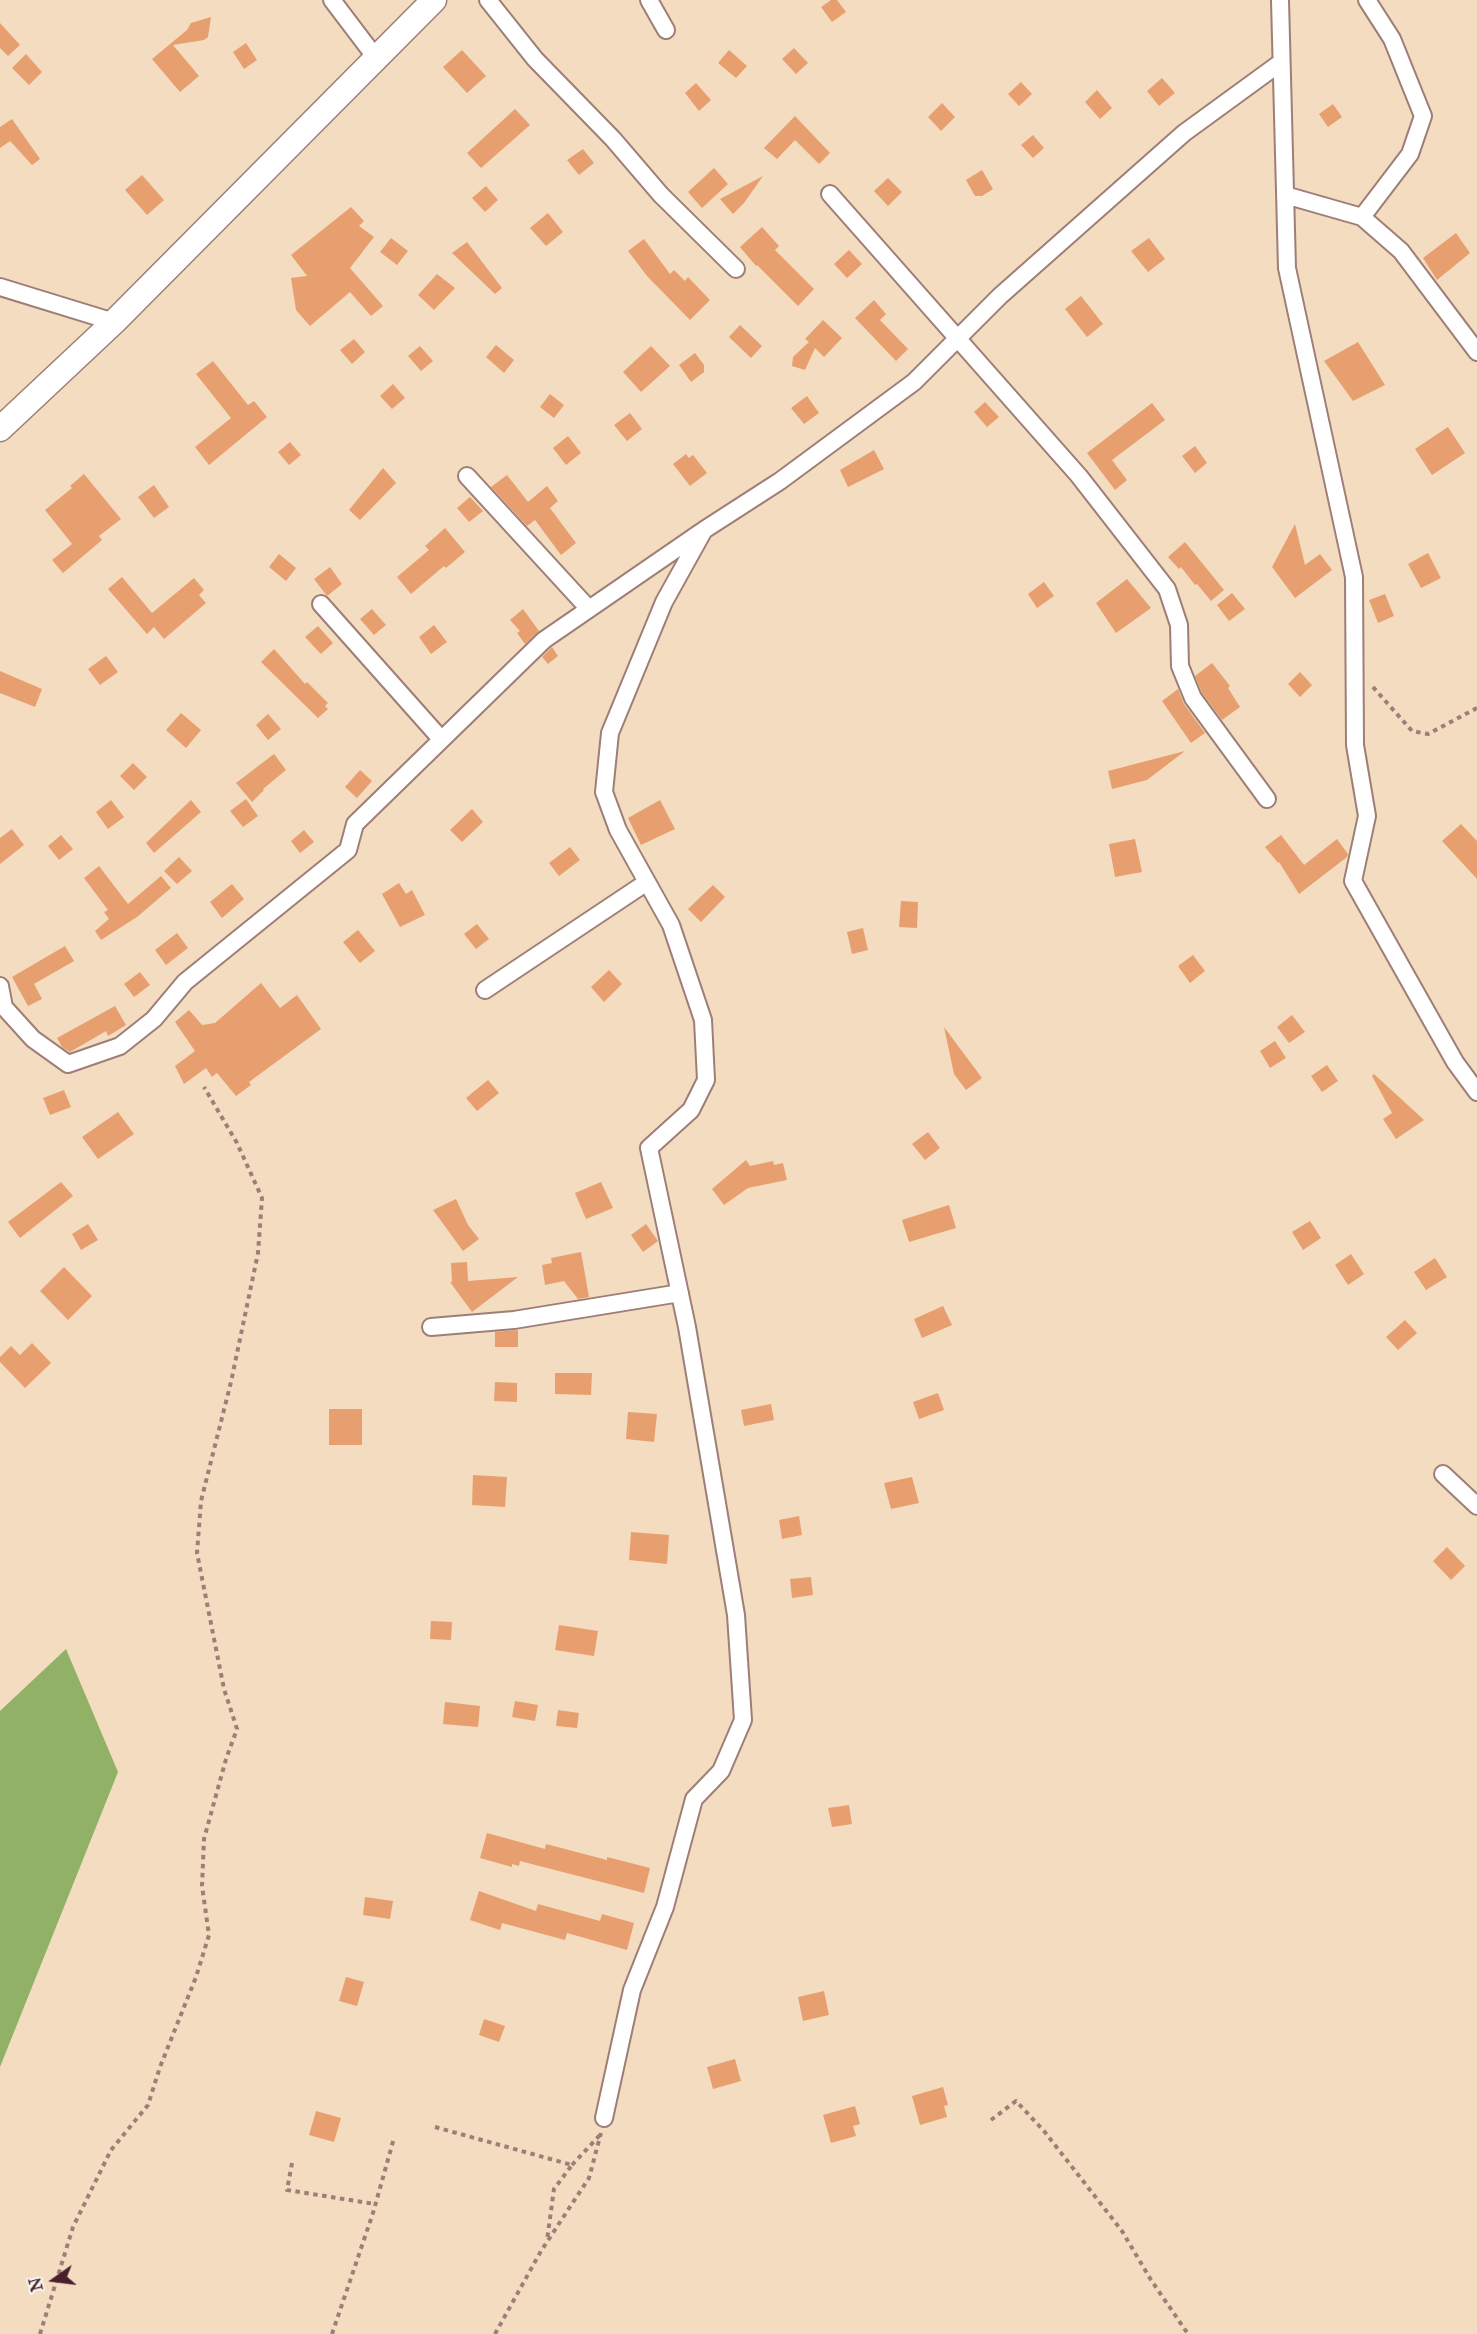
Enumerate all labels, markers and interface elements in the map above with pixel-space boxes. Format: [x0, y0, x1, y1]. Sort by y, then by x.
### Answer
north arrow [24, 2250, 84, 2310]
text: N [25, 2276, 47, 2293]

